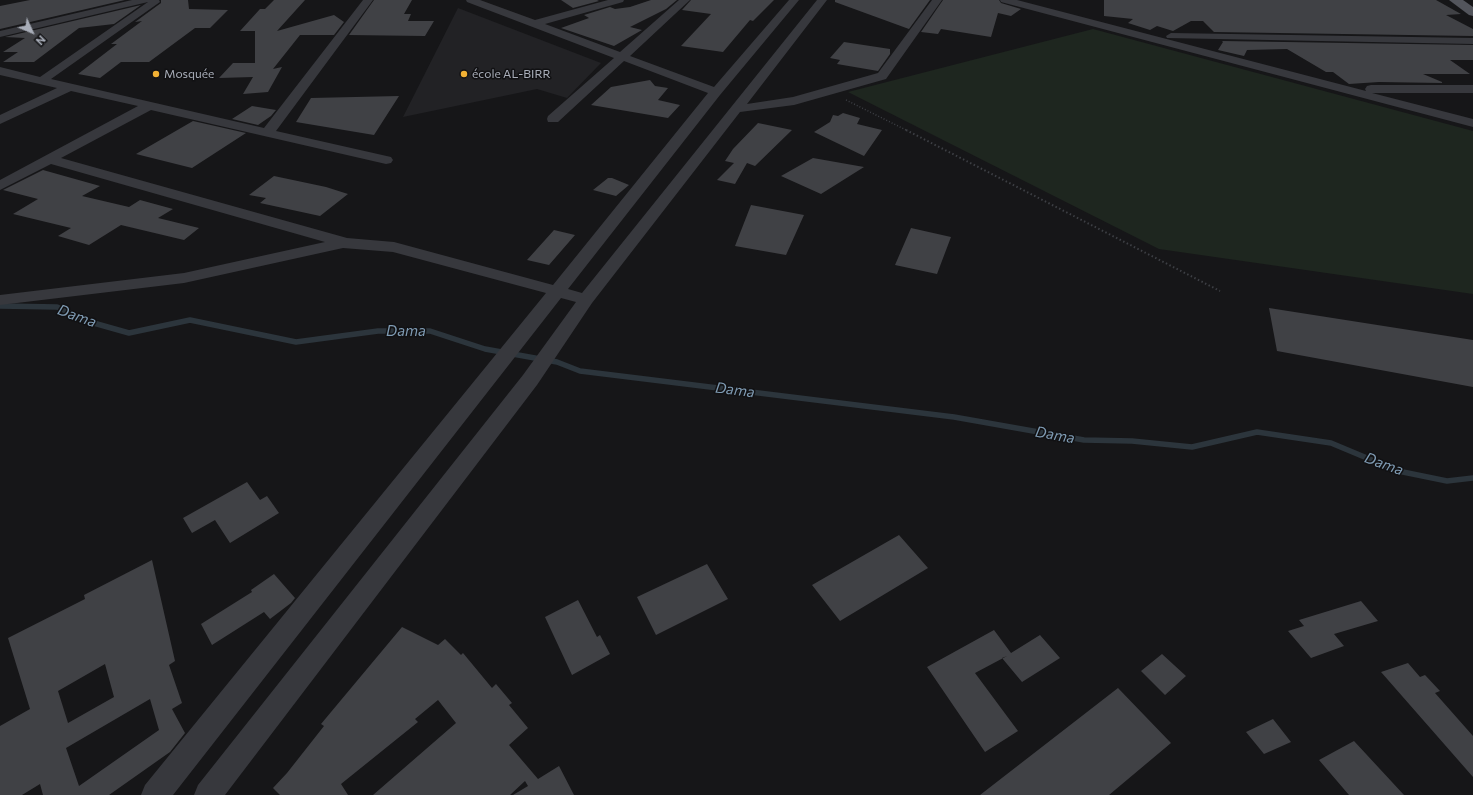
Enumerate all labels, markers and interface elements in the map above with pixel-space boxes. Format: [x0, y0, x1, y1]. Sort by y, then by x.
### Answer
north arrow [12, 12, 52, 52]
text: N [33, 33, 49, 48]
place label: Mosquée [164, 67, 214, 81]
place label: école AL-BIRR [472, 67, 551, 81]
marker: Mosquée [151, 69, 161, 79]
marker: école AL-BIRR [459, 69, 469, 79]
water label: Dama [55, 301, 99, 331]
water label: Dama [386, 322, 426, 340]
water label: Dama [714, 379, 756, 401]
water label: Dama [1034, 423, 1076, 447]
water label: Dama [1362, 449, 1406, 479]

